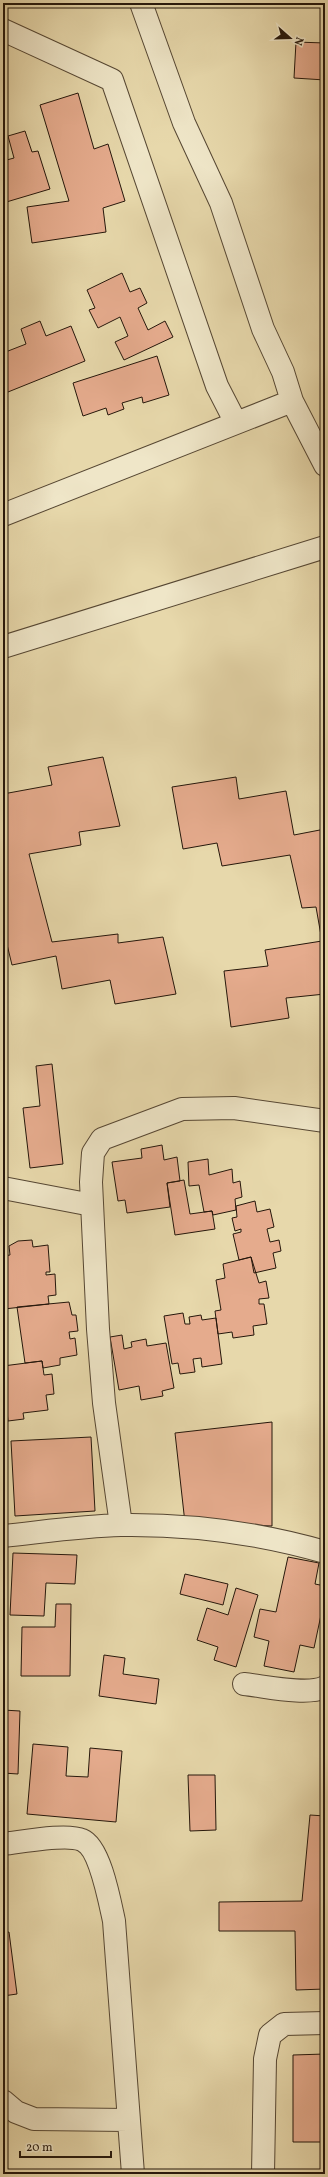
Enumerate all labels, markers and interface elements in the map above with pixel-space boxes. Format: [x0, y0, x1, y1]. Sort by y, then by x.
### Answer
north arrow [270, 18, 310, 58]
text: N [290, 35, 306, 47]
scale bar [20, 2133, 111, 2159]
text: 20 m [26, 2140, 53, 2156]

